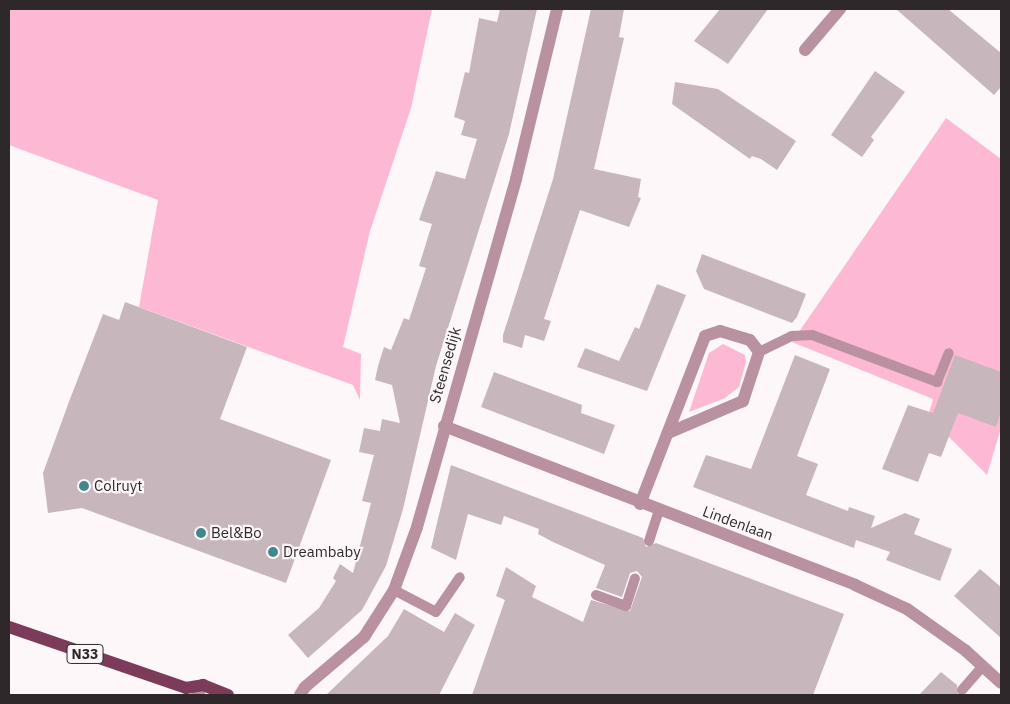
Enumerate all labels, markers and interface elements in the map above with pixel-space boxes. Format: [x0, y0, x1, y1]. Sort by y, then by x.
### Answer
street label: Steensedijk [426, 325, 464, 405]
place label: Colruyt [94, 477, 143, 495]
marker: Colruyt [78, 480, 90, 492]
street label: Lindenlaan [700, 502, 776, 544]
place label: Bel&Bo [211, 524, 262, 542]
marker: Bel&Bo [195, 527, 207, 539]
place label: Dreambaby [283, 543, 361, 561]
marker: Dreambaby [267, 546, 279, 558]
road number: N33 [66, 642, 104, 666]

